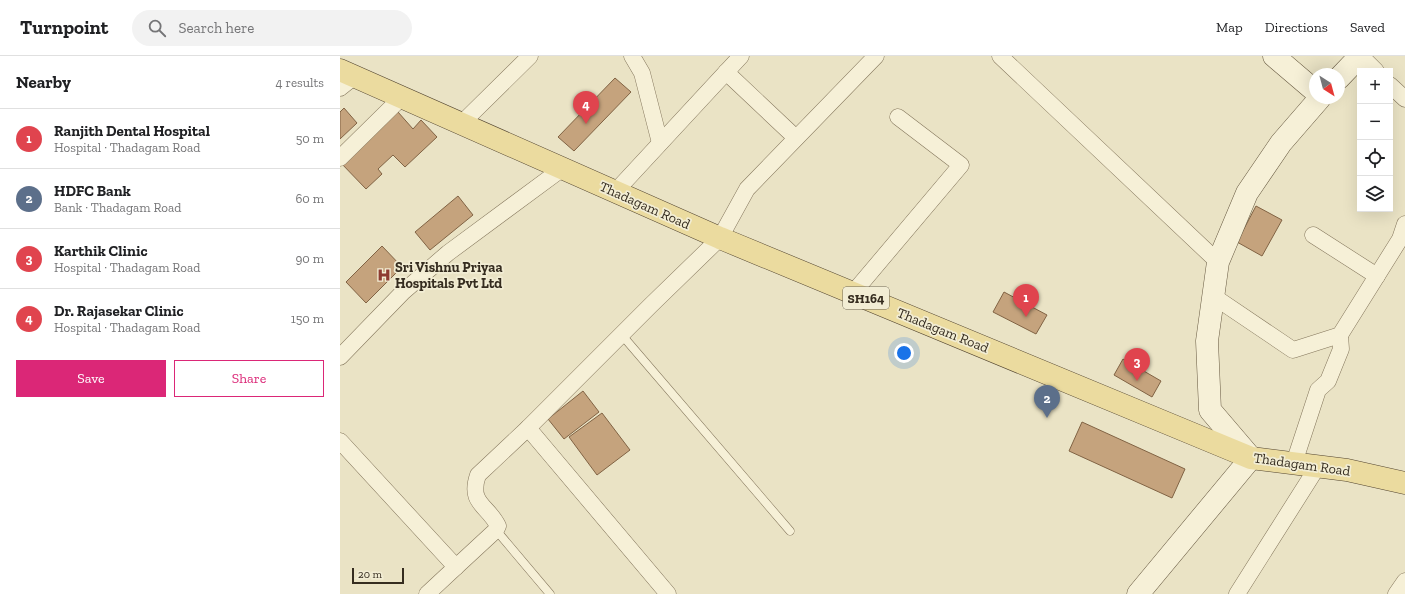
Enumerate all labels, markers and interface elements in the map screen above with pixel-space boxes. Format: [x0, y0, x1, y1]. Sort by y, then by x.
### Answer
search box [132, 10, 412, 46]
text: Turnpoint [20, 16, 108, 39]
icon: search [146, 17, 168, 39]
text: Search here [178, 19, 254, 37]
text: Map [1216, 19, 1243, 36]
text: Directions [1265, 19, 1328, 36]
text: Saved [1350, 19, 1385, 36]
north arrow [1309, 68, 1345, 104]
map controls [1357, 68, 1393, 212]
button: + [1357, 68, 1393, 104]
text: Nearby [16, 72, 71, 92]
text: 4 results [276, 75, 324, 90]
pin: 4 [573, 91, 599, 124]
button: − [1357, 104, 1393, 140]
text: Ranjith Dental Hospital [54, 122, 210, 140]
text: 1 [26, 131, 32, 146]
text: 50 m [296, 131, 324, 146]
text: Hospital · Thadagam Road [54, 140, 200, 155]
button: locate [1357, 140, 1393, 176]
button: layers [1357, 176, 1393, 212]
street label: Thadagam Road [597, 178, 693, 233]
text: HDFC Bank [54, 182, 131, 200]
text: 2 [26, 191, 32, 206]
text: 60 m [295, 191, 324, 206]
text: Bank · Thadagam Road [54, 200, 181, 215]
text: Karthik Clinic [54, 242, 147, 260]
text: 3 [26, 251, 32, 266]
text: 90 m [295, 251, 324, 266]
place label: Sri Vishnu Priyaa Hospitals Pvt Ltd [395, 259, 503, 292]
text: Hospital · Thadagam Road [54, 260, 200, 275]
hospital icon: Sri Vishnu Priyaa Hospitals Pvt Ltd [376, 267, 392, 283]
pin: 1 [1013, 284, 1039, 317]
road number: SH164 [843, 287, 889, 309]
text: Dr. Rajasekar Clinic [54, 302, 184, 320]
street label: Thadagam Road [894, 304, 991, 357]
text: 4 [25, 311, 33, 326]
text: 150 m [291, 311, 324, 326]
text: Hospital · Thadagam Road [54, 320, 200, 335]
your location [894, 343, 914, 363]
pin: 3 [1124, 348, 1150, 381]
button: Save [16, 360, 166, 397]
button: Share [174, 360, 324, 397]
pin: 2 [1034, 385, 1060, 418]
street label: Thadagam Road [1252, 449, 1352, 480]
scale bar [352, 566, 404, 585]
text: 20 m [358, 568, 382, 581]

